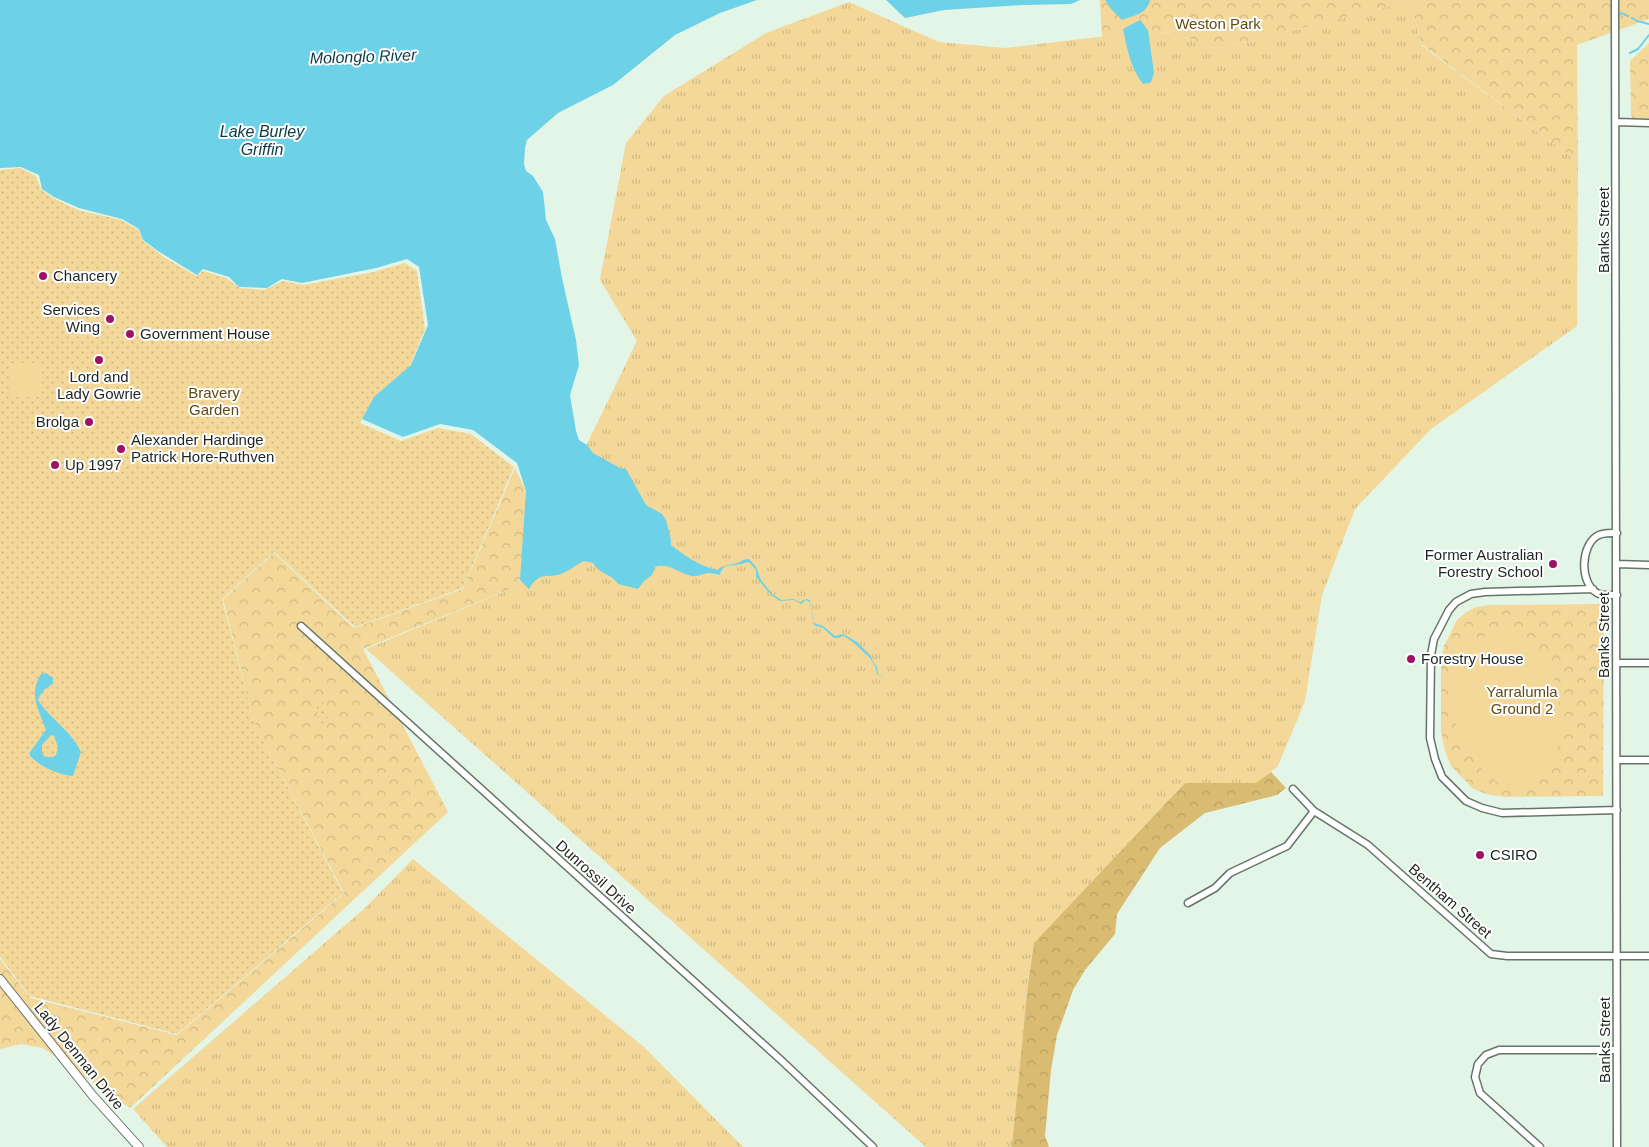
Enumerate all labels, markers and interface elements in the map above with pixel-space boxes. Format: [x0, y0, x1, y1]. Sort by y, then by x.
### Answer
park label: Weston Park [1175, 15, 1261, 32]
water label: Molonglo River [309, 46, 417, 67]
water label: Lake Burley Griffin [220, 123, 305, 158]
street label: Banks Street [1595, 186, 1612, 273]
place label: Chancery [53, 267, 118, 284]
marker: Chancery [37, 270, 49, 282]
place label: Services Wing [42, 301, 100, 335]
marker: Services Wing [104, 313, 116, 325]
place label: Government House [140, 325, 270, 342]
marker: Government House [124, 328, 136, 340]
marker: Lord and Lady Gowrie [93, 354, 105, 366]
place label: Lord and Lady Gowrie [57, 368, 141, 402]
park label: Bravery Garden [188, 384, 240, 418]
place label: Brolga [36, 413, 80, 430]
marker: Brolga [83, 416, 95, 428]
place label: Alexander Hardinge Patrick Hore-Ruthven [131, 431, 274, 465]
marker: Alexander Hardinge Patrick Hore-Ruthven [115, 443, 127, 455]
place label: Up 1997 [65, 456, 122, 473]
marker: Up 1997 [49, 459, 61, 471]
place label: Former Australian Forestry School [1425, 546, 1543, 580]
marker: Former Australian Forestry School [1547, 558, 1559, 570]
street label: Banks Street [1595, 591, 1612, 678]
place label: Forestry House [1421, 650, 1524, 667]
marker: Forestry House [1405, 653, 1417, 665]
park label: Yarralumla Ground 2 [1486, 683, 1558, 717]
street label: Dunrossil Drive [553, 836, 640, 917]
place label: CSIRO [1490, 846, 1538, 863]
marker: CSIRO [1474, 849, 1486, 861]
street label: Bentham Street [1405, 860, 1496, 942]
street label: Banks Street [1596, 996, 1613, 1083]
street label: Lady Denman Drive [31, 999, 128, 1113]

